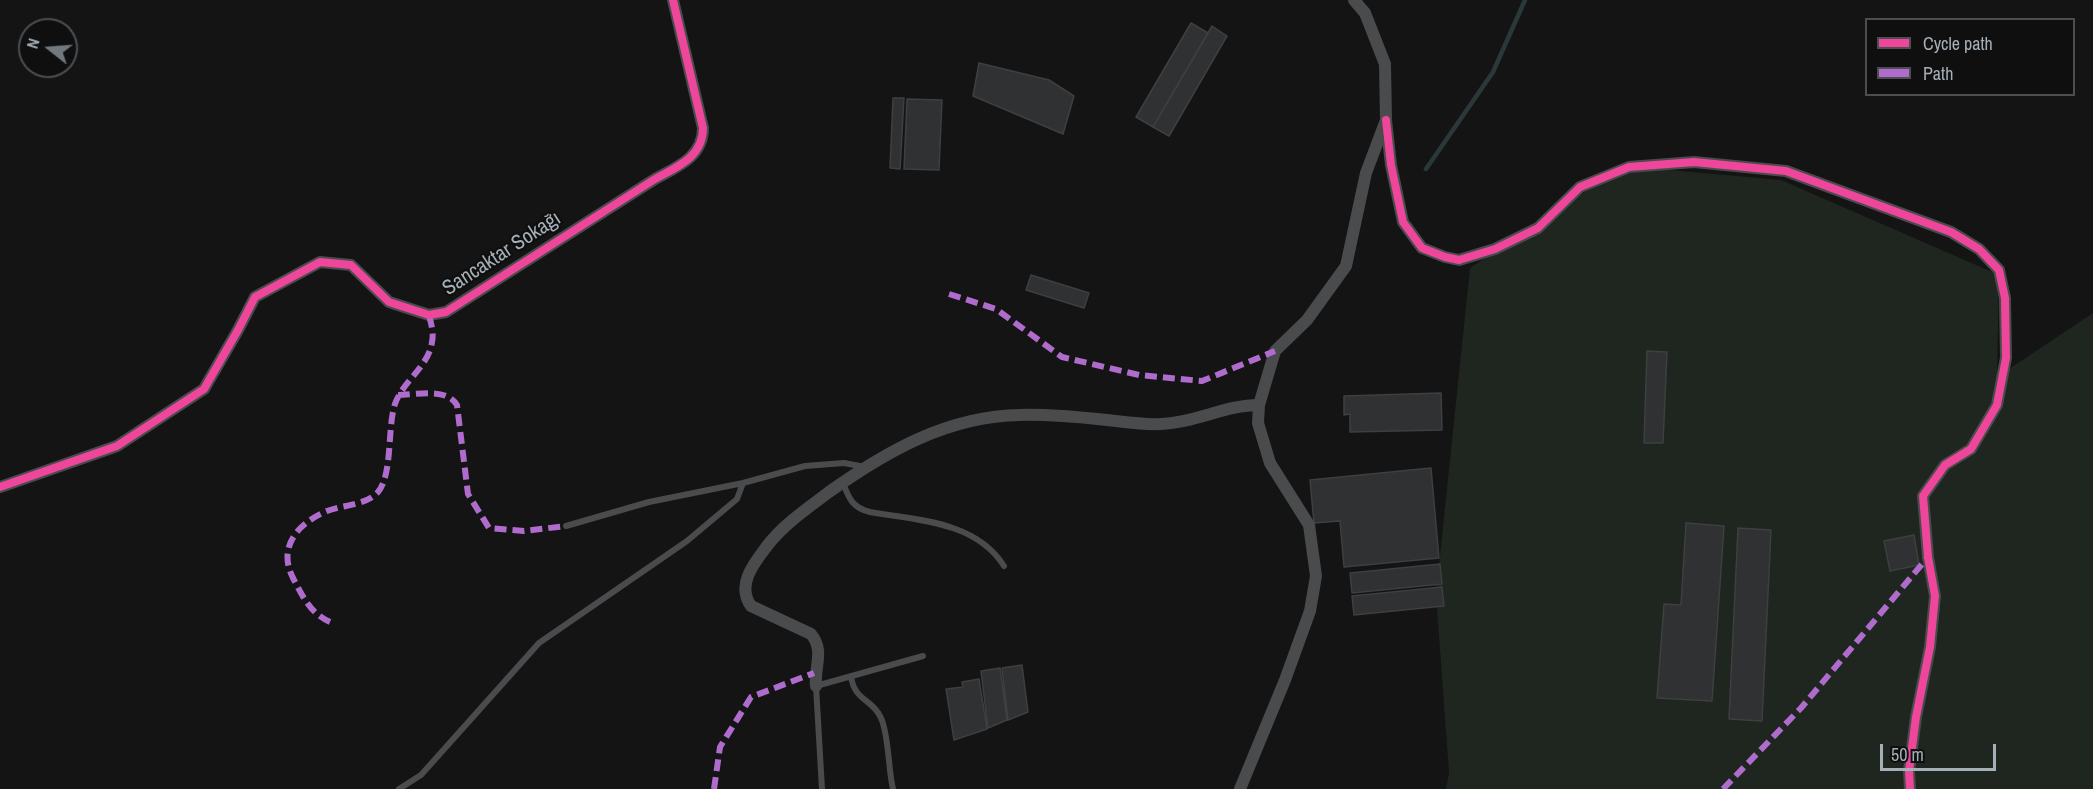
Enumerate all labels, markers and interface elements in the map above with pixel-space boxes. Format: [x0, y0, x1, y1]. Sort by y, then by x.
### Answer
north arrow [18, 18, 78, 78]
legend [1865, 18, 2075, 96]
text: Cycle path [1923, 31, 1993, 56]
text: N [21, 36, 45, 51]
text: Path [1923, 61, 1953, 86]
street label: Sancaktar Sokağı [438, 206, 566, 302]
scale bar [1883, 732, 1998, 770]
text: 50 m [1891, 742, 1924, 767]

